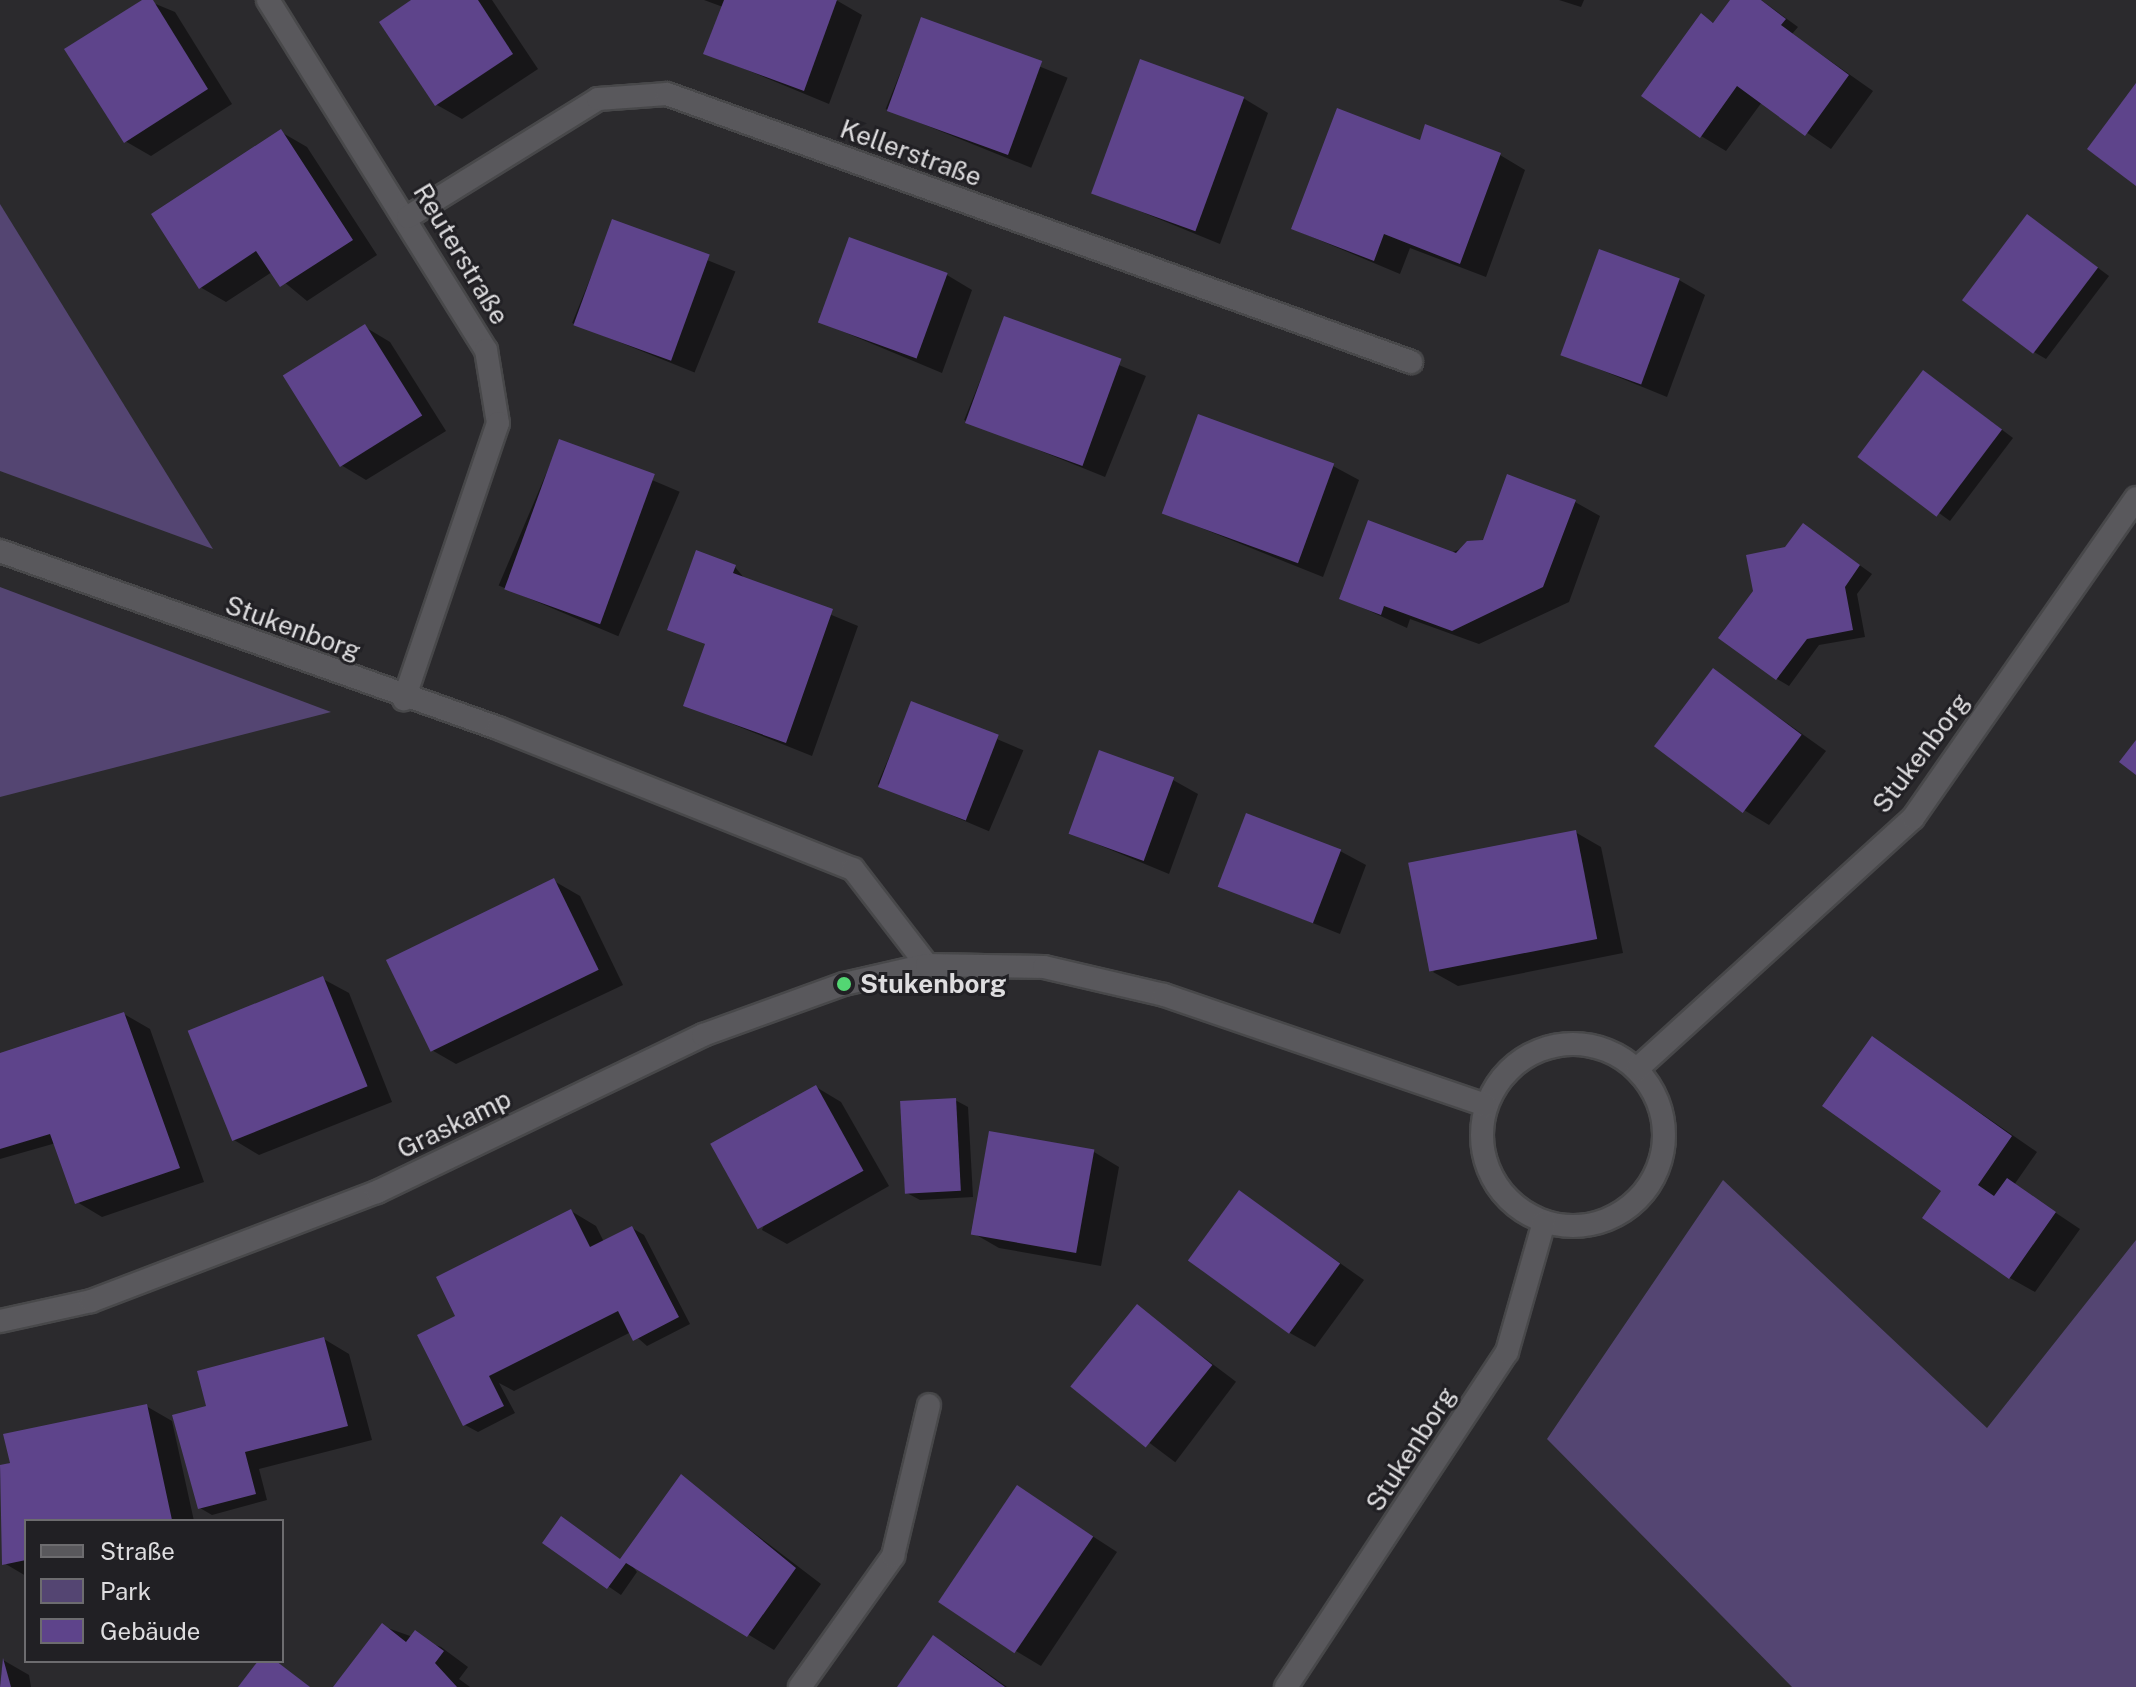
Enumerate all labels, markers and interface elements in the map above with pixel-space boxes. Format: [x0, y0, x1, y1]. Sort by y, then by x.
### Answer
street label: Kellerstraße [836, 113, 986, 193]
street label: Reuterstraße [407, 178, 515, 330]
street label: Stukenborg [221, 589, 365, 667]
street label: Stukenborg [1866, 687, 1976, 819]
place label: Stukenborg [860, 968, 1006, 1000]
marker: Stukenborg [835, 975, 853, 993]
street label: Graskamp [392, 1083, 516, 1165]
street label: Stukenborg [1359, 1381, 1463, 1517]
legend [24, 1519, 284, 1663]
text: Straße [100, 1537, 175, 1565]
text: Park [100, 1577, 151, 1605]
text: Gebäude [100, 1617, 200, 1645]

